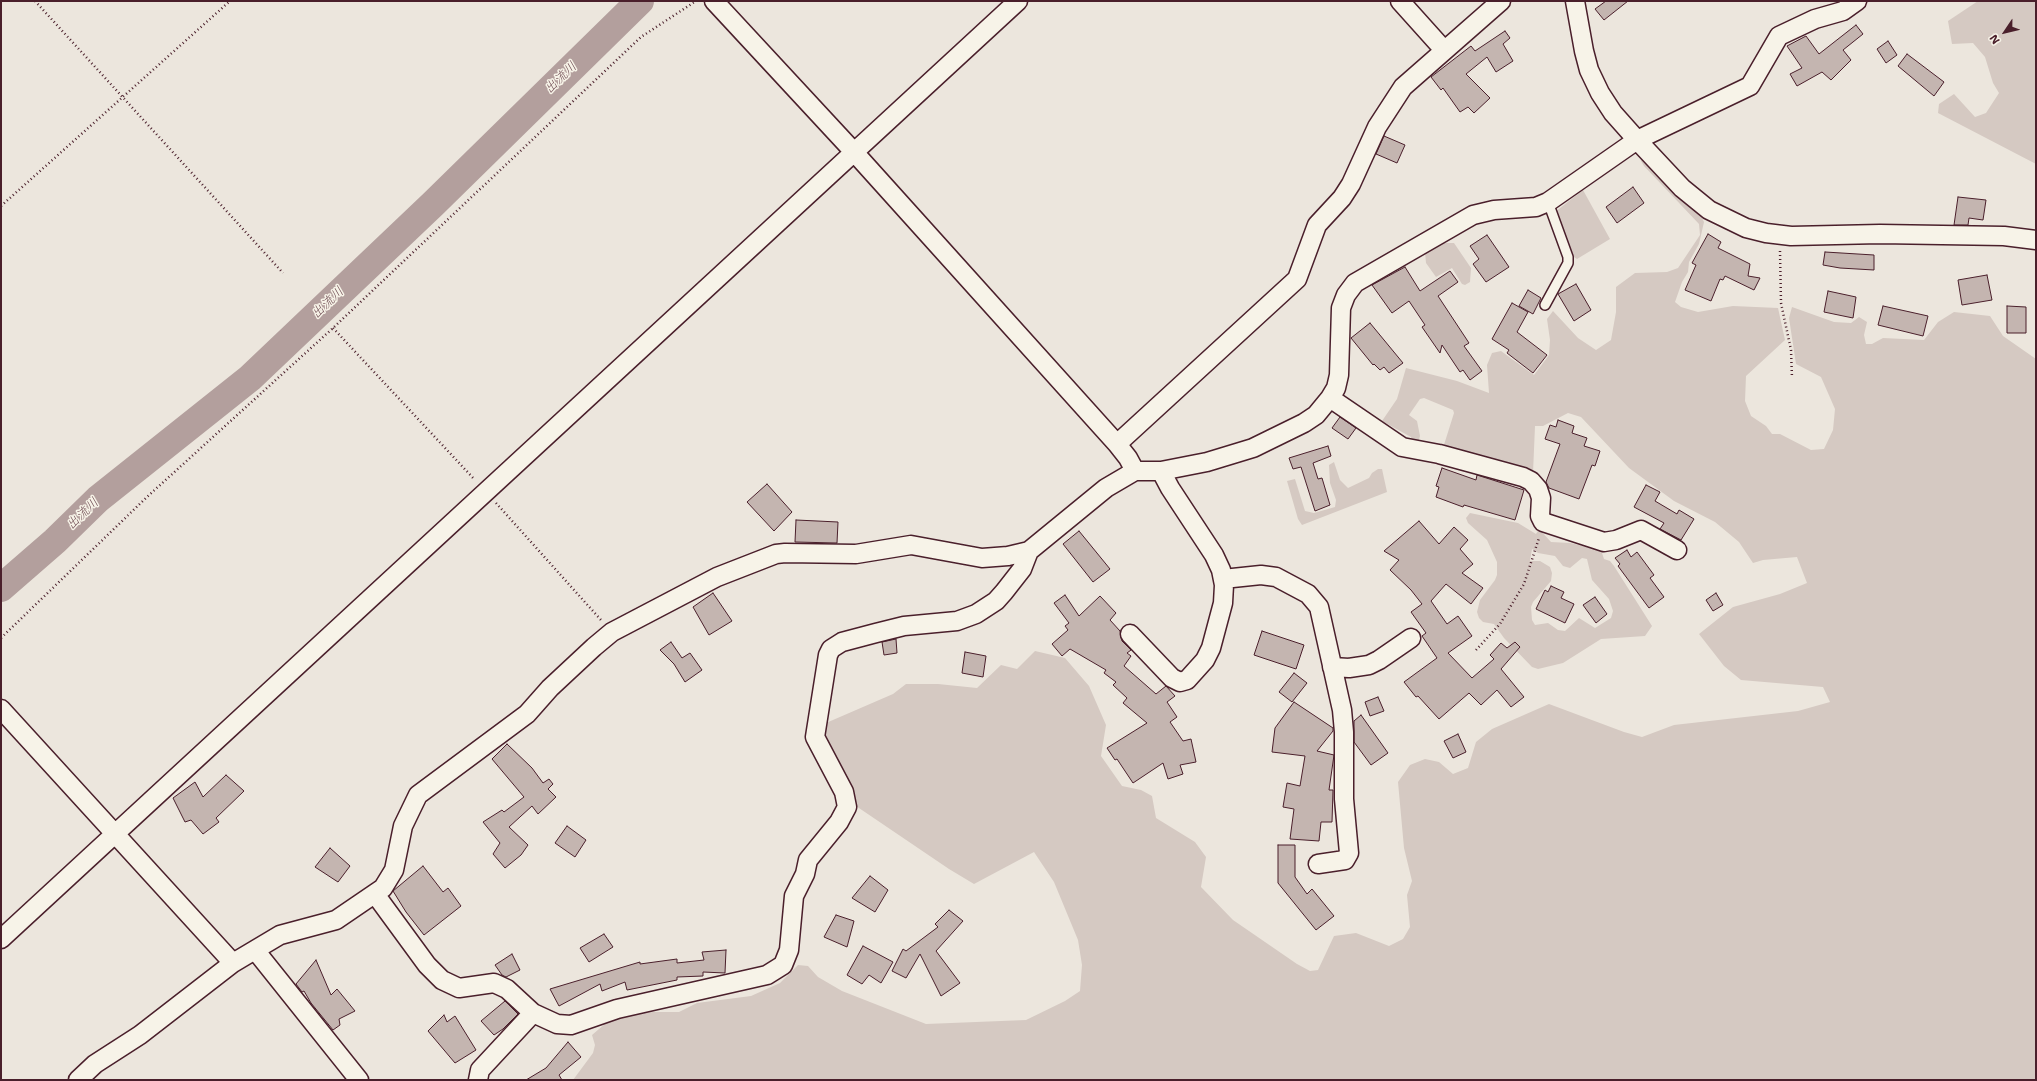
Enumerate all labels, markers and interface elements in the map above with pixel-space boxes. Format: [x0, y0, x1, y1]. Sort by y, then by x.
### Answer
north arrow [1985, 12, 2025, 52]
text: N [1986, 31, 2003, 47]
water label: 出流川 [542, 59, 580, 97]
water label: 出流川 [309, 284, 347, 322]
water label: 出流川 [64, 495, 102, 533]

